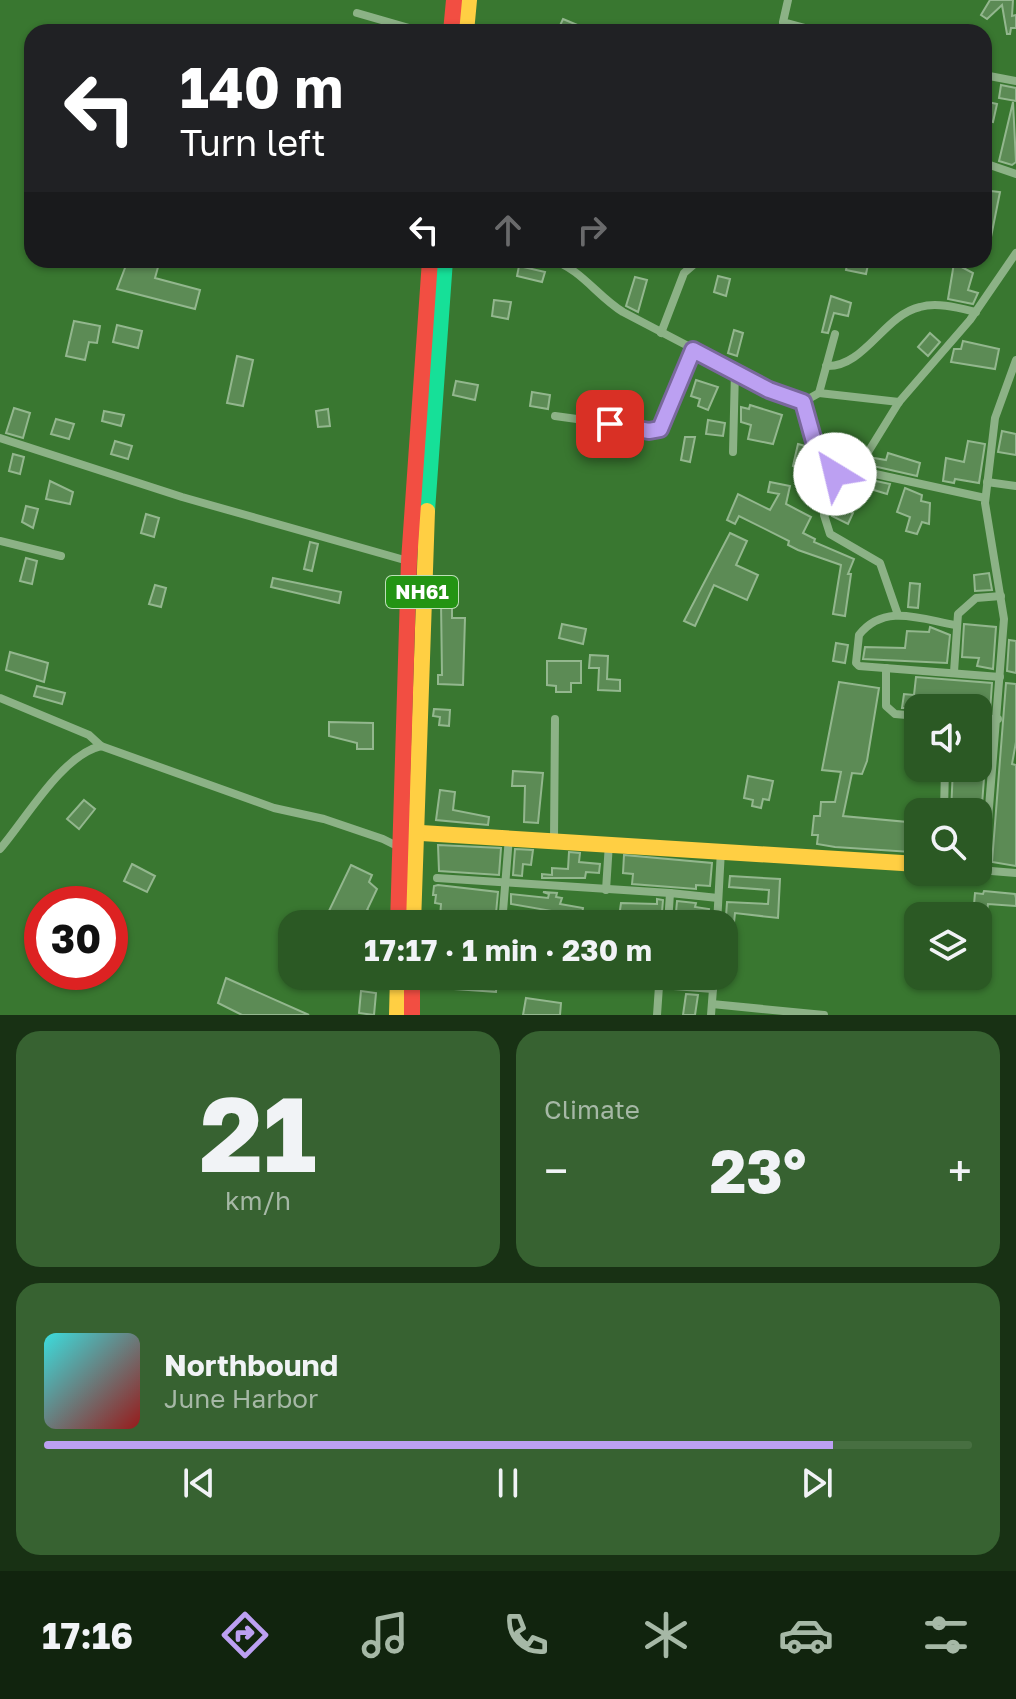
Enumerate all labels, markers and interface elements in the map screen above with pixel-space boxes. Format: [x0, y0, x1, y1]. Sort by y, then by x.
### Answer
text: 140 m [180, 53, 343, 120]
icon: left [48, 56, 152, 160]
text: Turn left [180, 121, 326, 164]
icon: left [402, 208, 446, 252]
icon: ahead [486, 208, 530, 252]
icon: right [570, 208, 614, 252]
pin [576, 390, 644, 458]
icon: arrive [588, 402, 632, 446]
position arrow [793, 432, 877, 516]
road number: NH61 [386, 576, 458, 608]
map controls [904, 694, 992, 990]
button: sound [904, 694, 992, 782]
button: search [904, 798, 992, 886]
speed limit sign: 30 [24, 886, 128, 990]
button: layers [904, 902, 992, 990]
text: 17:17 · 1 min · 230 m [364, 932, 652, 968]
text: 21 [199, 1070, 317, 1195]
text: Climate [544, 1094, 640, 1125]
text: 23° [710, 1134, 806, 1206]
text: − [544, 1144, 568, 1197]
text: + [948, 1144, 972, 1197]
text: km/h [225, 1185, 291, 1216]
text: Northbound [164, 1347, 338, 1383]
text: June Harbor [164, 1383, 318, 1414]
icon: previous [177, 1461, 221, 1505]
icon: pause [486, 1461, 530, 1505]
icon: next [795, 1461, 839, 1505]
icon: directions [217, 1607, 273, 1663]
icon: music [357, 1607, 413, 1663]
icon: phone [498, 1607, 554, 1663]
icon: climate [638, 1607, 694, 1663]
icon: car [778, 1607, 834, 1663]
icon: filters [918, 1607, 974, 1663]
text: 17:16 [42, 1614, 133, 1657]

